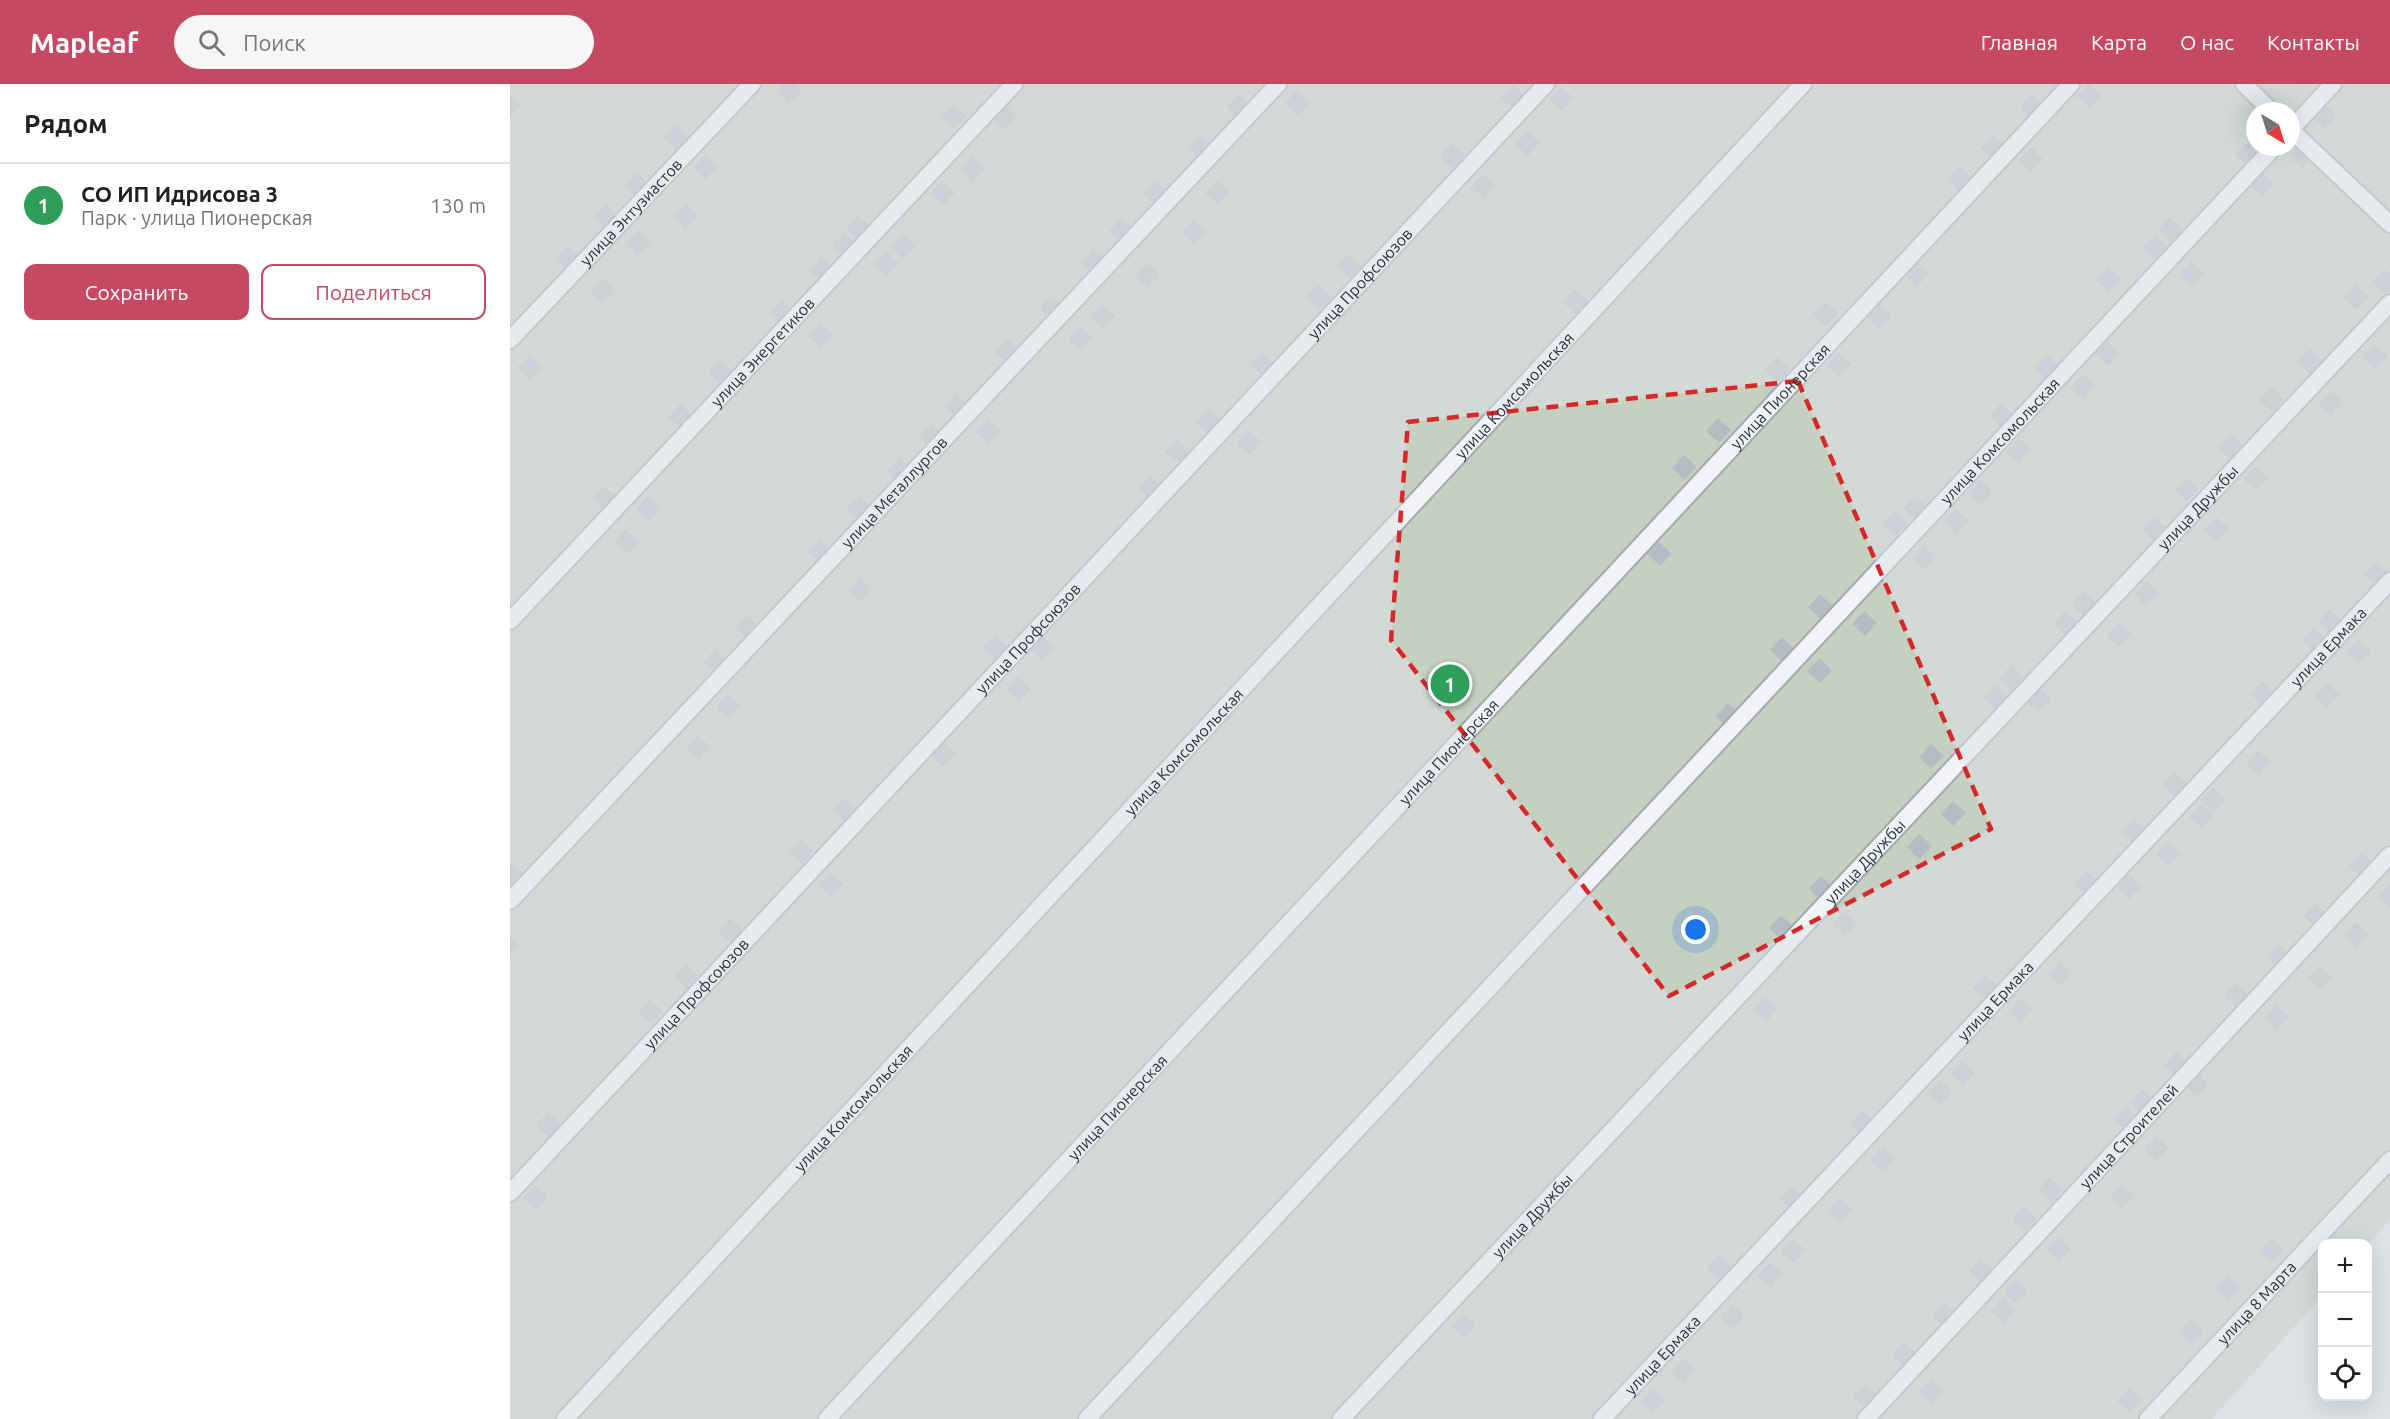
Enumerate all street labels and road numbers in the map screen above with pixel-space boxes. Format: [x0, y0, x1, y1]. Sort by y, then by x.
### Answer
street label: улица Энтузиастов [576, 155, 686, 269]
street label: улица Профсоюзов [1304, 224, 1416, 342]
street label: улица Энергетиков [707, 294, 818, 410]
street label: улица Комсомольская [1451, 328, 1577, 462]
street label: улица Пионерская [1727, 340, 1834, 453]
street label: улица Комсомольская [1937, 374, 2063, 508]
street label: улица Металлургов [838, 433, 951, 552]
street label: улица Дружбы [2154, 462, 2242, 553]
street label: улица Профсоюзов [972, 579, 1084, 697]
street label: улица Ермака [2287, 603, 2370, 690]
street label: улица Комсомольская [1121, 685, 1247, 819]
street label: улица Пионерская [1395, 695, 1502, 808]
street label: улица Дружбы [1821, 816, 1909, 907]
street label: улица Профсоюзов [640, 934, 752, 1053]
street label: улица Ермака [1954, 957, 2037, 1044]
street label: улица Комсомольская [790, 1041, 916, 1175]
street label: улица Пионерская [1064, 1051, 1171, 1164]
street label: улица Строителей [2076, 1080, 2182, 1192]
street label: улица Дружбы [1488, 1170, 1576, 1262]
street label: улица 8 Марта [2213, 1258, 2300, 1348]
street label: улица Ермака [1621, 1311, 1704, 1398]

